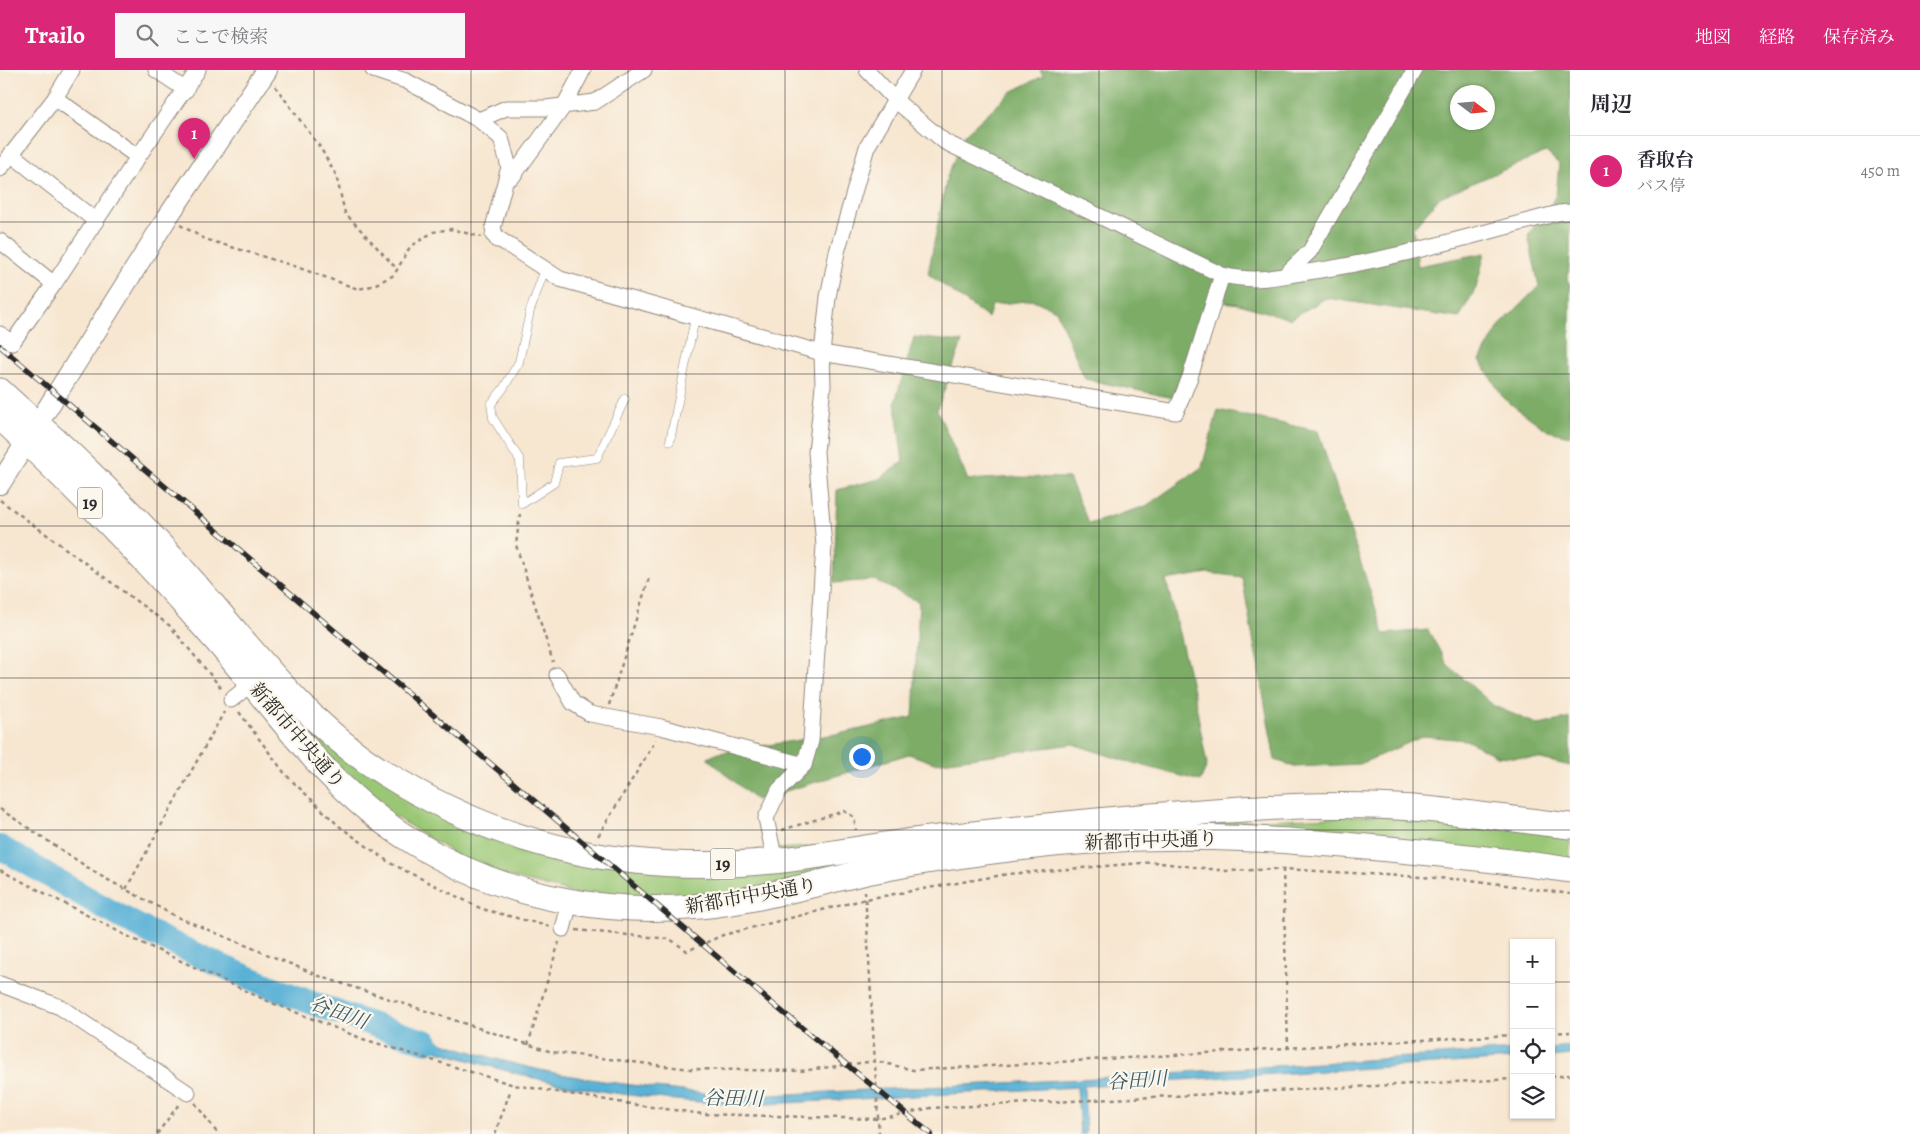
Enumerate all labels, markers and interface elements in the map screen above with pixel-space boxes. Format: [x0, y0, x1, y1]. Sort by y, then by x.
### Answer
search box [115, 13, 465, 58]
text: Trailo [25, 19, 85, 51]
icon: search [133, 21, 161, 49]
text: ここで検索 [173, 24, 268, 50]
text: 地図 [1695, 25, 1731, 49]
text: 経路 [1759, 25, 1795, 49]
text: 保存済み [1823, 25, 1895, 49]
north arrow [1450, 85, 1495, 130]
text: 周辺 [1590, 90, 1632, 118]
pin: 1 [178, 118, 210, 159]
text: 香取台 [1637, 147, 1694, 173]
text: 1 [1603, 160, 1609, 182]
text: 450 m [1861, 160, 1900, 182]
text: バス停 [1637, 175, 1685, 197]
road number: 19 [78, 488, 102, 518]
street label: 新都市中央通り [244, 677, 351, 794]
your location [849, 744, 875, 770]
street label: 新都市中央通り [1084, 826, 1218, 856]
road number: 19 [710, 849, 736, 880]
street label: 新都市中央通り [683, 872, 819, 920]
map controls [1510, 939, 1555, 1119]
button: + [1510, 939, 1555, 984]
button: − [1510, 984, 1555, 1029]
water label: 谷田川 [306, 990, 374, 1036]
button: locate [1510, 1029, 1555, 1074]
water label: 谷田川 [1106, 1065, 1170, 1096]
button: layers [1510, 1074, 1555, 1119]
water label: 谷田川 [703, 1084, 765, 1113]

